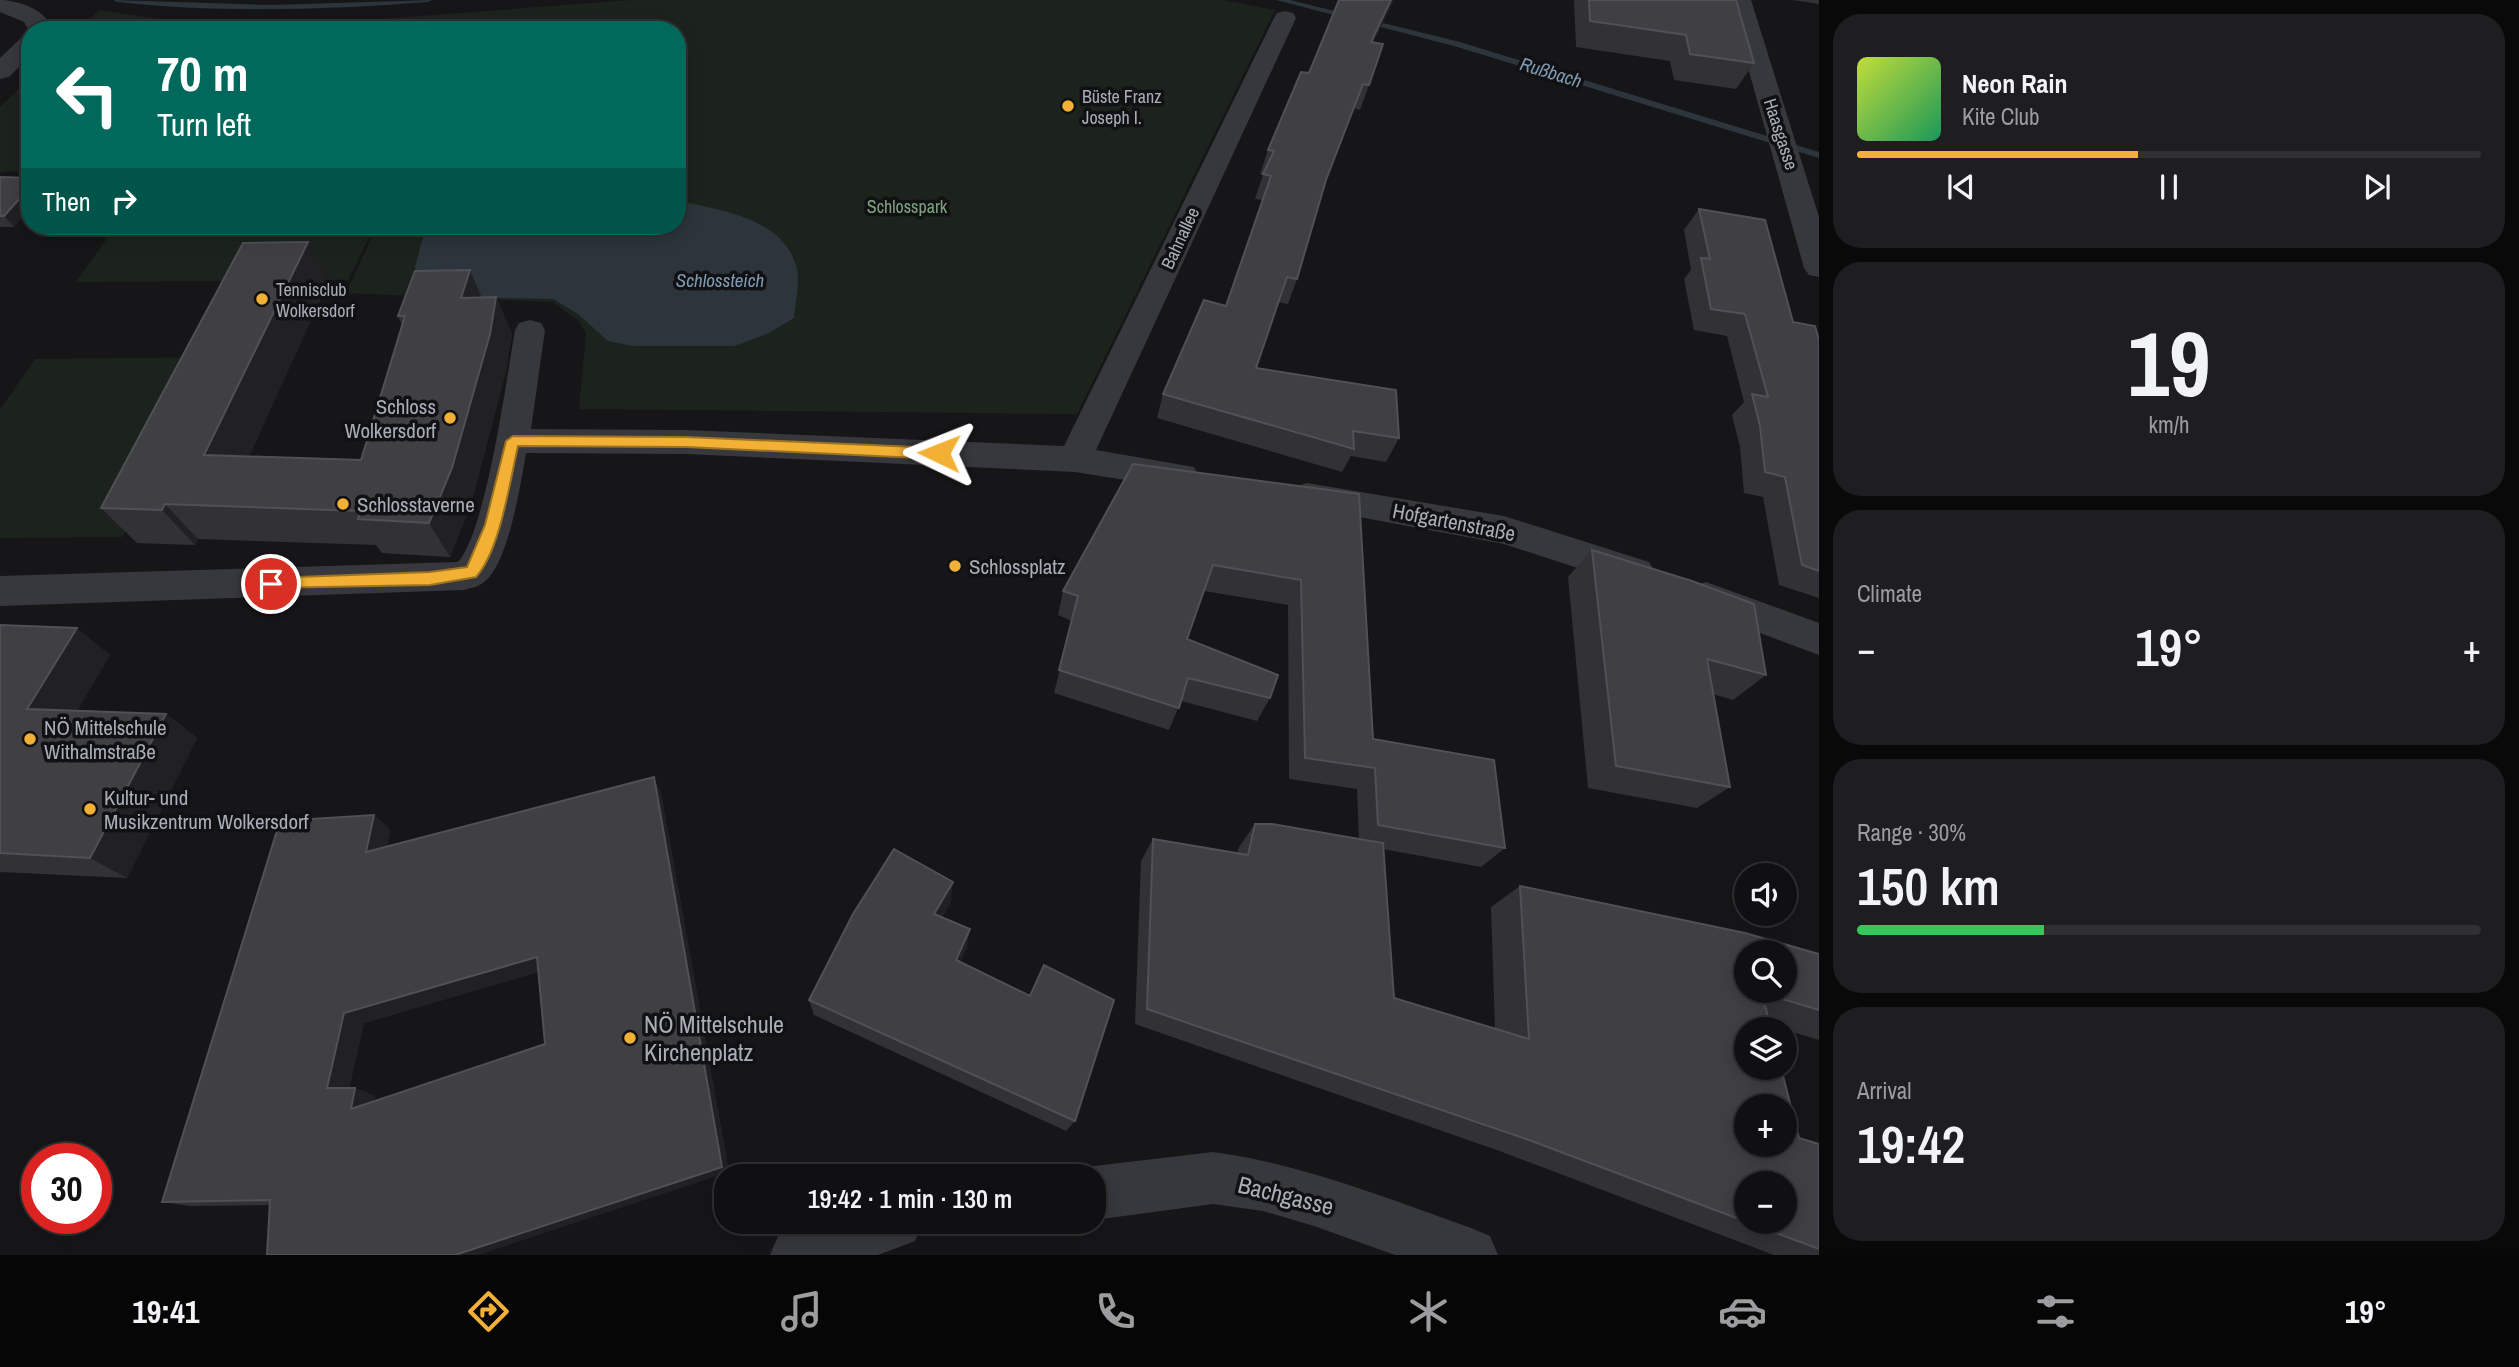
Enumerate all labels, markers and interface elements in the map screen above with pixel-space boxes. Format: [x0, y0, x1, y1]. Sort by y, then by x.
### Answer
text: 70 m [157, 40, 249, 106]
icon: left [42, 49, 133, 140]
water label: Rußbach [1517, 50, 1585, 94]
text: Neon Rain [1962, 66, 2067, 101]
place label: Büste Franz Joseph I. [1082, 84, 1162, 130]
street label: Haasgasse [1758, 95, 1804, 173]
marker: Büste Franz Joseph I. [1060, 98, 1076, 114]
text: Kite Club [1962, 101, 2040, 132]
text: Turn left [157, 103, 251, 146]
icon: previous [1942, 168, 1980, 206]
icon: pause [2150, 168, 2188, 206]
icon: next [2358, 168, 2396, 206]
icon: right [105, 182, 143, 220]
text: Then [42, 184, 91, 219]
park label: Schlosspark [867, 194, 948, 219]
street label: Bahnallee [1155, 203, 1205, 273]
water label: Schlossteich [676, 267, 764, 293]
place label: Tennisclub Wolkersdorf [276, 277, 355, 323]
marker: Tennisclub Wolkersdorf [254, 291, 270, 307]
text: 19 [2128, 302, 2211, 424]
place label: Schloss Wolkersdorf [344, 392, 436, 445]
text: km/h [2149, 409, 2189, 440]
marker: Schloss Wolkersdorf [442, 410, 458, 426]
position arrow [902, 416, 976, 490]
place label: Schlosstaverne [357, 490, 475, 519]
marker: Schlosstaverne [335, 496, 351, 512]
street label: Hofgartenstraße [1390, 496, 1518, 548]
place label: Schlossplatz [969, 552, 1066, 581]
pin [241, 554, 301, 614]
marker: Schlossplatz [947, 558, 963, 574]
icon: arrive [252, 565, 290, 603]
text: Climate [1857, 578, 1922, 609]
text: 19° [2135, 612, 2203, 682]
text: − [1857, 623, 1875, 674]
text: + [2463, 623, 2481, 674]
place label: NÖ Mittelschule Withalmstraße [44, 713, 167, 766]
marker: NÖ Mittelschule Withalmstraße [22, 731, 38, 747]
place label: Kultur- und Musikzentrum Wolkersdorf [104, 783, 309, 836]
marker: Kultur- und Musikzentrum Wolkersdorf [82, 801, 98, 817]
text: Range · 30% [1857, 817, 1966, 848]
text: 150 km [1857, 851, 2000, 921]
map controls [1734, 863, 1797, 1234]
button: sound [1734, 863, 1797, 926]
button: search [1734, 940, 1797, 1003]
place label: NÖ Mittelschule Kirchenplatz [644, 1008, 784, 1068]
button: layers [1734, 1017, 1797, 1080]
marker: NÖ Mittelschule Kirchenplatz [622, 1030, 638, 1046]
text: Arrival [1857, 1075, 1912, 1106]
button: + [1734, 1094, 1797, 1157]
text: 19:42 [1857, 1109, 1965, 1179]
speed limit sign: 30 [21, 1143, 112, 1234]
street label: Bachgasse [1235, 1168, 1337, 1222]
button: − [1734, 1171, 1797, 1234]
text: 19:42 · 1 min · 130 m [808, 1181, 1012, 1216]
icon: directions [464, 1287, 513, 1336]
icon: music [777, 1287, 826, 1336]
icon: phone [1091, 1287, 1140, 1336]
icon: climate [1404, 1287, 1453, 1336]
icon: car [1718, 1287, 1767, 1336]
icon: filters [2031, 1287, 2080, 1336]
text: 19:41 [132, 1290, 199, 1333]
text: 19° [2345, 1290, 2387, 1333]

